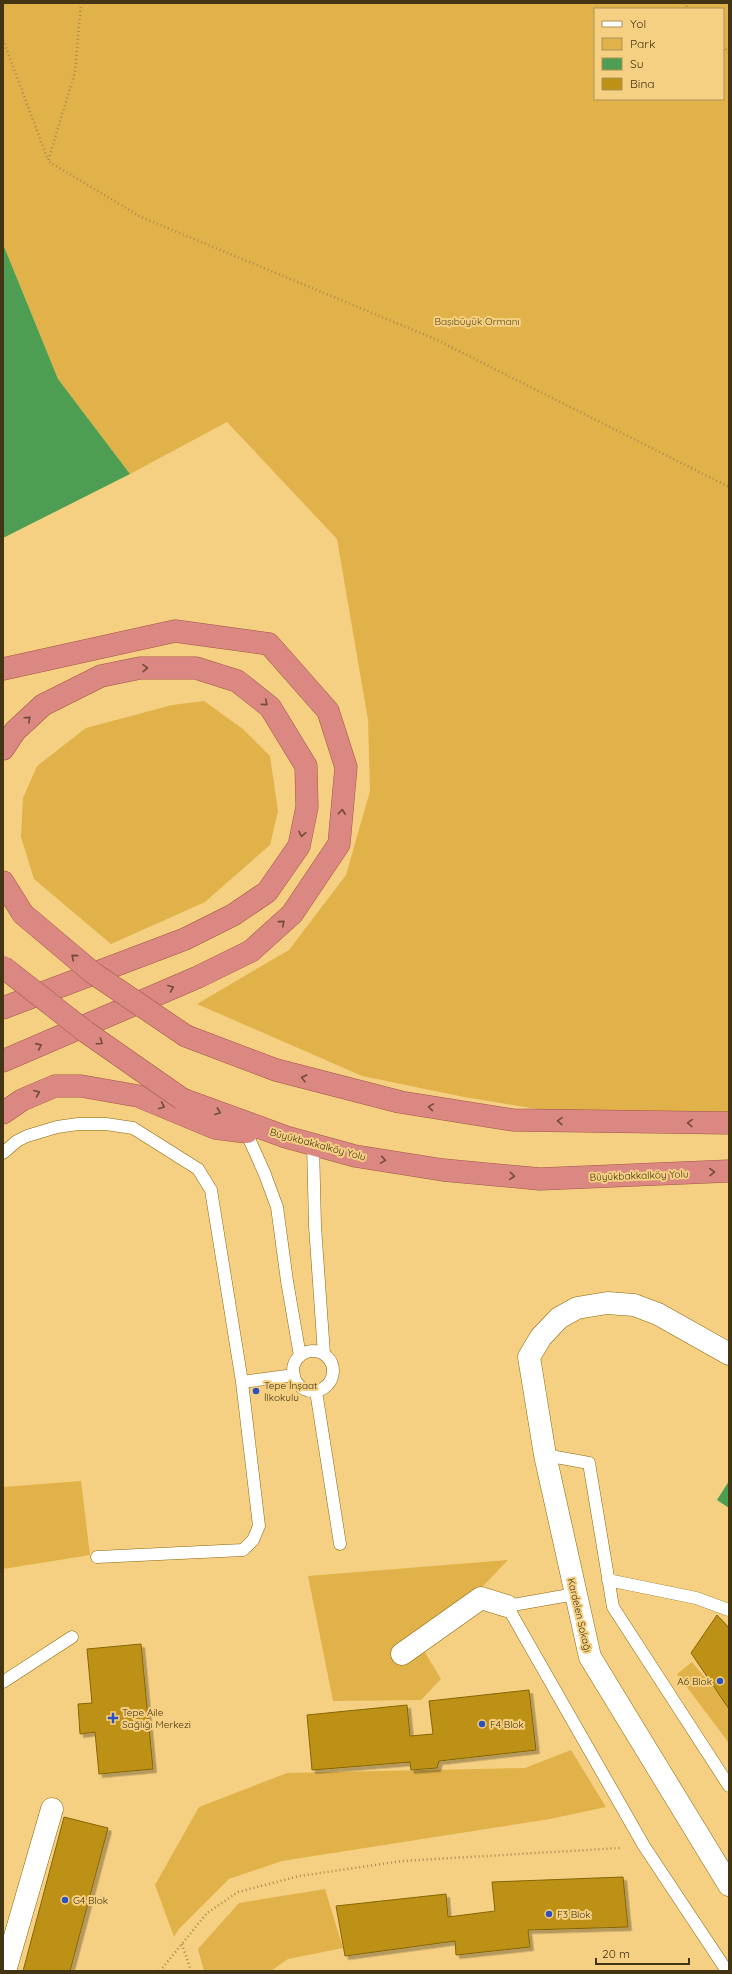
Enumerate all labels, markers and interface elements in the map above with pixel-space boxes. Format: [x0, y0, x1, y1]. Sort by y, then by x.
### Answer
legend [594, 8, 724, 100]
text: Yol [630, 16, 646, 31]
text: Park [630, 36, 655, 51]
text: Su [630, 56, 644, 71]
text: Bina [630, 76, 655, 91]
park label: Başıbüyük Ormanı [434, 315, 520, 328]
one-way arrow [142, 664, 148, 672]
one-way arrow [260, 699, 268, 706]
one-way arrow [23, 716, 31, 724]
one-way arrow [337, 809, 346, 815]
one-way arrow [298, 831, 306, 837]
one-way arrow [277, 921, 285, 928]
one-way arrow [72, 955, 79, 962]
one-way arrow [167, 985, 174, 993]
one-way arrow [96, 1037, 103, 1045]
one-way arrow [34, 1043, 42, 1051]
one-way arrow [301, 1074, 308, 1082]
one-way arrow [33, 1090, 40, 1098]
one-way arrow [158, 1101, 166, 1109]
one-way arrow [428, 1103, 434, 1112]
one-way arrow [215, 1108, 222, 1116]
one-way arrow [557, 1117, 563, 1125]
one-way arrow [687, 1118, 693, 1127]
street label: Büyükbakkalköy Yolu [268, 1125, 367, 1164]
one-way arrow [380, 1155, 386, 1164]
street label: Büyükbakkalköy Yolu [589, 1167, 689, 1184]
one-way arrow [709, 1168, 715, 1176]
one-way arrow [509, 1172, 515, 1181]
place label: Tepe İnşaat İlkokulu [264, 1379, 318, 1404]
marker: Tepe İnşaat İlkokulu [251, 1386, 261, 1396]
street label: Kardelen Sokağı [565, 1577, 594, 1654]
place label: A6 Blok [677, 1675, 712, 1688]
marker: A6 Blok [715, 1676, 725, 1686]
place label: Tepe Aile Sağlığı Merkezi [122, 1706, 191, 1731]
marker: Tepe Aile Sağlığı Merkezi [107, 1712, 119, 1724]
place label: F4 Blok [490, 1718, 524, 1731]
marker: F4 Blok [477, 1719, 487, 1729]
place label: G4 Blok [73, 1894, 108, 1907]
marker: G4 Blok [60, 1895, 70, 1905]
place label: F3 Blok [557, 1908, 591, 1921]
marker: F3 Blok [544, 1909, 554, 1919]
scale bar [596, 1940, 689, 1966]
text: 20 m [602, 1946, 630, 1961]

